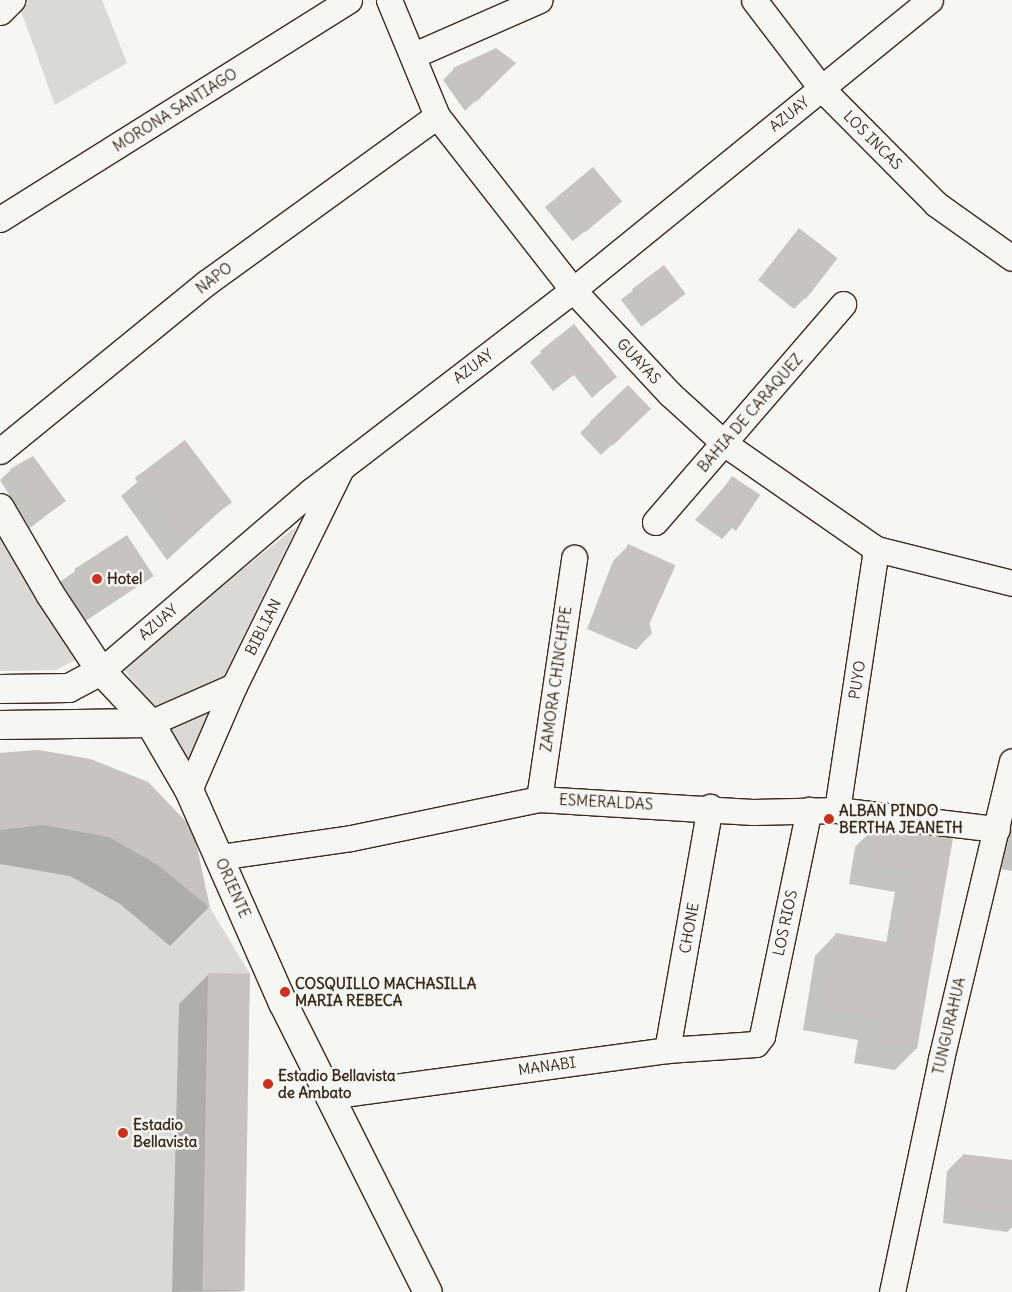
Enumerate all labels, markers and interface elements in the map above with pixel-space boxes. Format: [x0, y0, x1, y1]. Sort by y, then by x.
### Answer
street label: MORONA SANTIAGO [110, 64, 240, 156]
street label: AZUAY [766, 93, 812, 135]
street label: LOS INCAS [840, 107, 906, 173]
street label: NAPO [192, 259, 236, 297]
street label: GUAYAS [613, 334, 665, 388]
street label: AZUAY [449, 345, 497, 387]
street label: BAHIA DE CARAQUEZ [694, 350, 806, 476]
place label: Hotel [107, 570, 142, 588]
marker: Hotel [91, 573, 103, 585]
street label: BIBLIAN [241, 596, 285, 658]
street label: AZUAY [135, 600, 181, 644]
street label: ZAMORA CHINCHIPE [537, 605, 575, 753]
street label: PUYO [845, 659, 869, 701]
street label: ESMERALDAS [559, 791, 653, 813]
place label: ALBAN PINDO BERTHA JEANETH [839, 801, 963, 836]
marker: ALBAN PINDO BERTHA JEANETH [823, 813, 835, 825]
street label: ORIENTE [212, 855, 254, 921]
street label: LOS RIOS [769, 888, 801, 958]
street label: CHONE [676, 901, 702, 955]
place label: COSQUILLO MACHASILLA MARIA REBECA [295, 974, 476, 1009]
street label: TUNGURAHUA [929, 976, 969, 1076]
marker: COSQUILLO MACHASILLA MARIA REBECA [279, 986, 291, 998]
street label: MANABI [517, 1053, 577, 1079]
place label: Estadio Bellavista de Ambato [278, 1066, 396, 1101]
marker: Estadio Bellavista de Ambato [262, 1078, 274, 1090]
place label: Estadio Bellavista [133, 1115, 197, 1150]
marker: Estadio Bellavista [117, 1127, 129, 1139]

